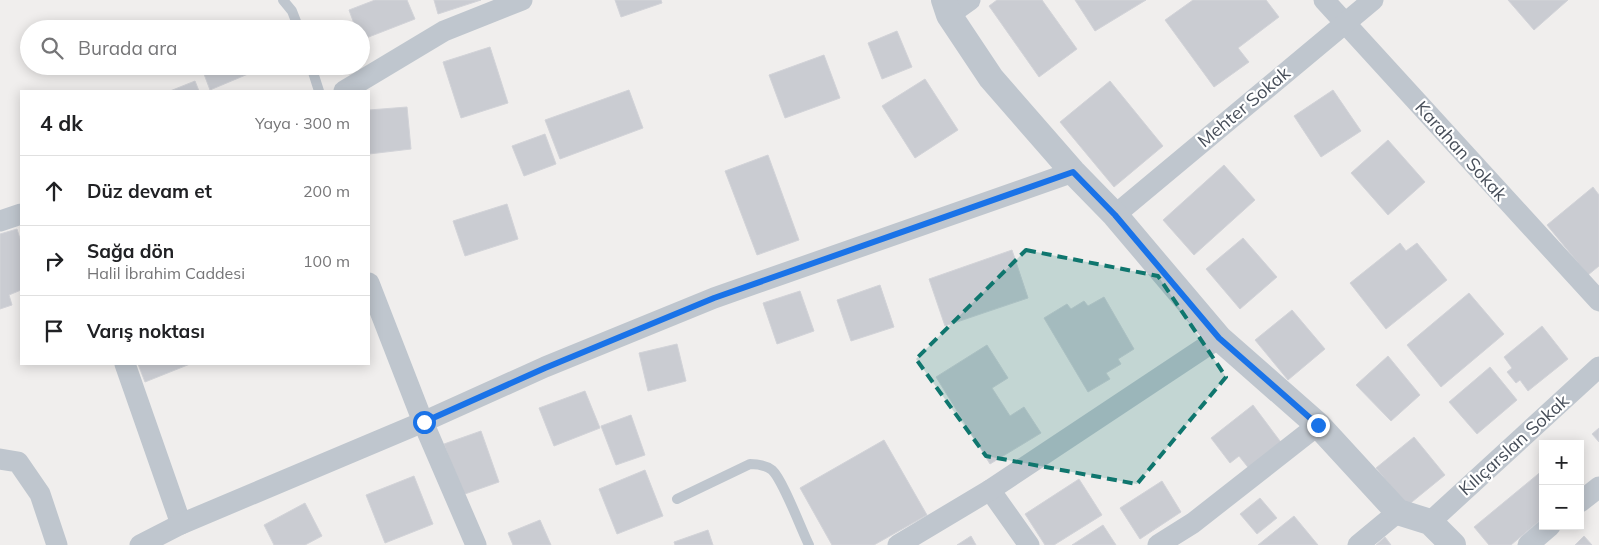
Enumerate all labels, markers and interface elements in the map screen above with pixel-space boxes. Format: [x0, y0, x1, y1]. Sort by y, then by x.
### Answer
search box [20, 20, 370, 75]
icon: search [38, 34, 66, 62]
text: Burada ara [78, 36, 177, 60]
street label: Mehter Sokak [1193, 61, 1295, 152]
street label: Karahan Sokak [1410, 96, 1513, 206]
text: 4 dk [40, 110, 83, 136]
text: Yaya · 300 m [255, 113, 350, 133]
icon: ahead [40, 177, 68, 205]
text: Düz devam et [87, 179, 212, 203]
text: 200 m [303, 181, 350, 201]
text: Sağa dön [87, 239, 174, 263]
icon: right [40, 247, 68, 275]
text: 100 m [303, 251, 350, 271]
text: Halil İbrahim Caddesi [87, 263, 245, 283]
icon: arrive [40, 317, 68, 345]
text: Varış noktası [87, 319, 205, 343]
street label: Kılıçarslan Sokak [1454, 389, 1574, 500]
route start [413, 411, 436, 434]
route end [1307, 414, 1330, 437]
map controls [1539, 440, 1584, 530]
button: + [1539, 440, 1584, 485]
button: − [1539, 485, 1584, 530]

